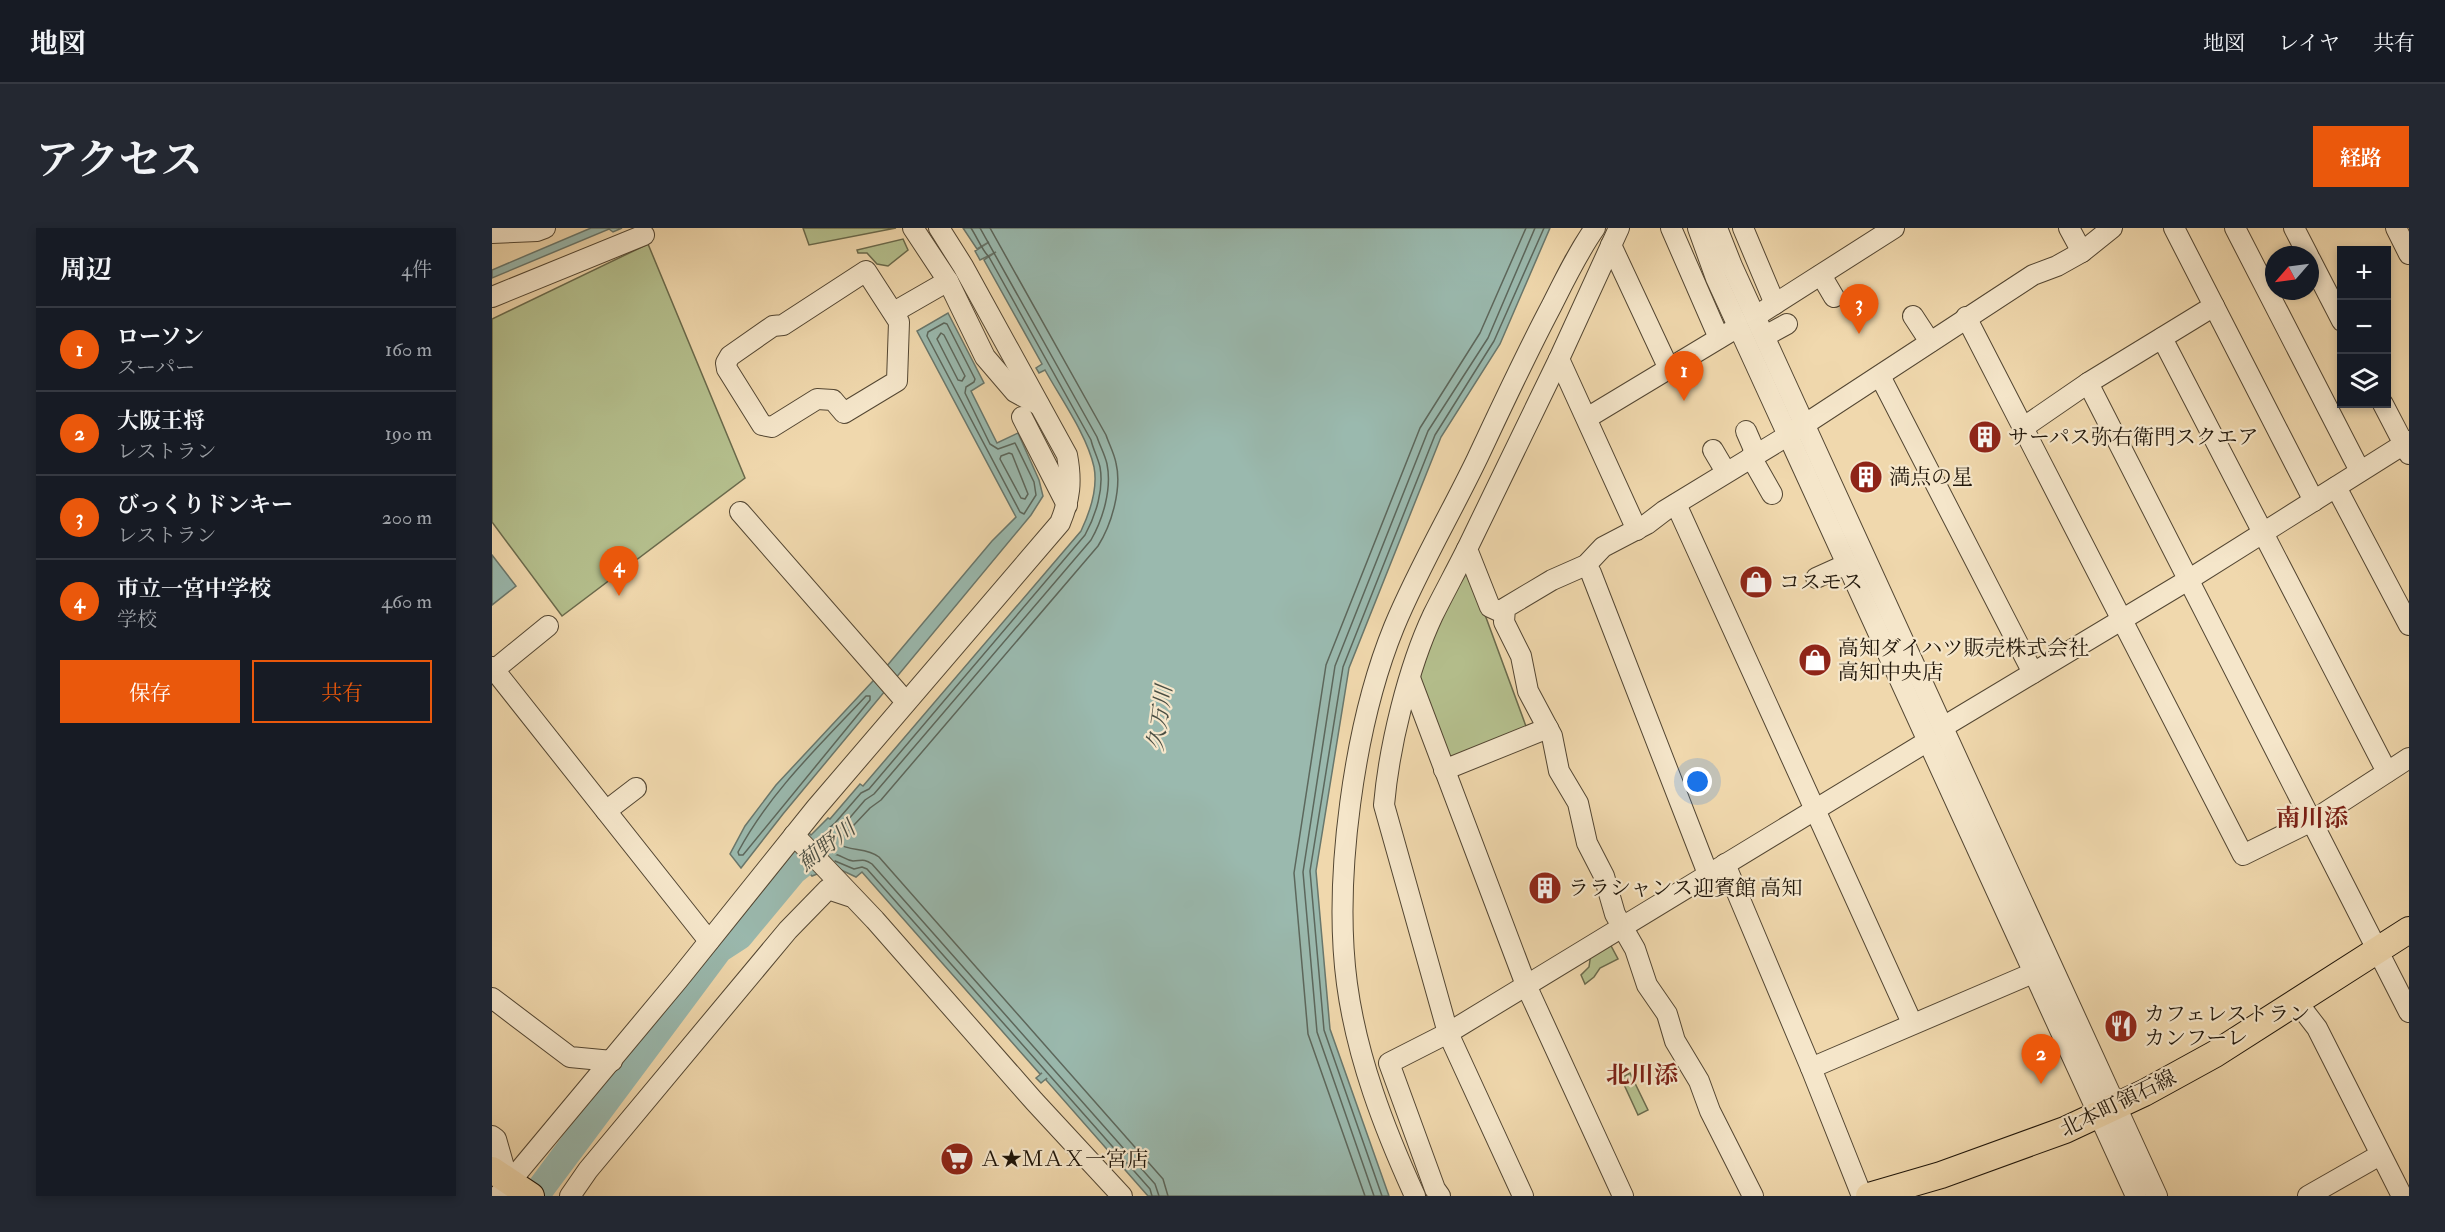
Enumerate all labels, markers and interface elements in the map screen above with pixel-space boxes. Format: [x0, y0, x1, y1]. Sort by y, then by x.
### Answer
text: 地図 [30, 27, 86, 62]
text: 地図 [2203, 30, 2245, 57]
text: レイヤ [2278, 30, 2340, 57]
text: 共有 [2373, 30, 2415, 57]
button: 経路 [2313, 126, 2409, 187]
text: アクセス [36, 135, 203, 187]
north arrow [2265, 246, 2319, 300]
map controls [2337, 246, 2391, 408]
button: + [2337, 246, 2391, 300]
text: 周辺 [60, 254, 112, 286]
text: 4件 [401, 257, 432, 282]
pin: 3 [1840, 285, 1878, 334]
button: − [2337, 300, 2391, 354]
text: ローソン [117, 323, 204, 351]
text: 1 [76, 337, 83, 362]
text: 160 m [385, 337, 432, 362]
pin: 1 [1664, 352, 1704, 401]
button: layers [2337, 354, 2391, 408]
text: スーパー [117, 355, 195, 380]
text: 大阪王将 [117, 407, 205, 435]
building icon: サーパス弥右衛門スクエア [1967, 419, 2003, 455]
text: 2 [74, 421, 85, 446]
text: 190 m [385, 421, 432, 446]
place label: サーパス弥右衛門スクエア [2008, 424, 2259, 451]
text: レストラン [117, 439, 216, 464]
building icon: 満点の星 [1848, 459, 1884, 495]
place label: 満点の星 [1889, 464, 1973, 491]
text: びっくりドンキー [117, 491, 293, 519]
text: 3 [76, 505, 83, 530]
text: 200 m [382, 505, 432, 530]
text: レストラン [117, 523, 216, 548]
pin: 4 [600, 546, 638, 596]
shop icon: コスモス [1738, 564, 1774, 600]
place label: コスモス [1779, 569, 1863, 596]
text: 市立一宮中学校 [117, 575, 271, 603]
text: 4 [74, 589, 85, 614]
text: 460 m [381, 589, 432, 614]
text: 学校 [117, 607, 157, 632]
place label: 高知ダイハツ販売株式会社 高知中央店 [1838, 635, 2089, 686]
shop icon: 高知ダイハツ販売株式会社 高知中央店 [1797, 642, 1833, 678]
button: 保存 [60, 660, 240, 723]
button: 共有 [252, 660, 432, 723]
water label: 久万川 [1142, 682, 1179, 753]
your location [1683, 767, 1712, 796]
district label: 南川添 [2276, 803, 2348, 834]
water label: 薊野川 [792, 813, 863, 877]
building icon: ララシャンス迎賓館 高知 [1527, 870, 1563, 906]
place label: ララシャンス迎賓館 高知 [1568, 875, 1802, 902]
place label: カフェレストラン カンフーレ [2144, 1001, 2310, 1052]
restaurant icon: カフェレストラン カンフーレ [2103, 1008, 2139, 1044]
pin: 2 [2022, 1034, 2060, 1084]
district label: 北川添 [1606, 1060, 1678, 1091]
street label: 北本町領石線 [2056, 1064, 2181, 1143]
supermarket icon: Ａ★ＭＡＸ一宮店 [939, 1141, 975, 1177]
place label: Ａ★ＭＡＸ一宮店 [980, 1146, 1148, 1173]

